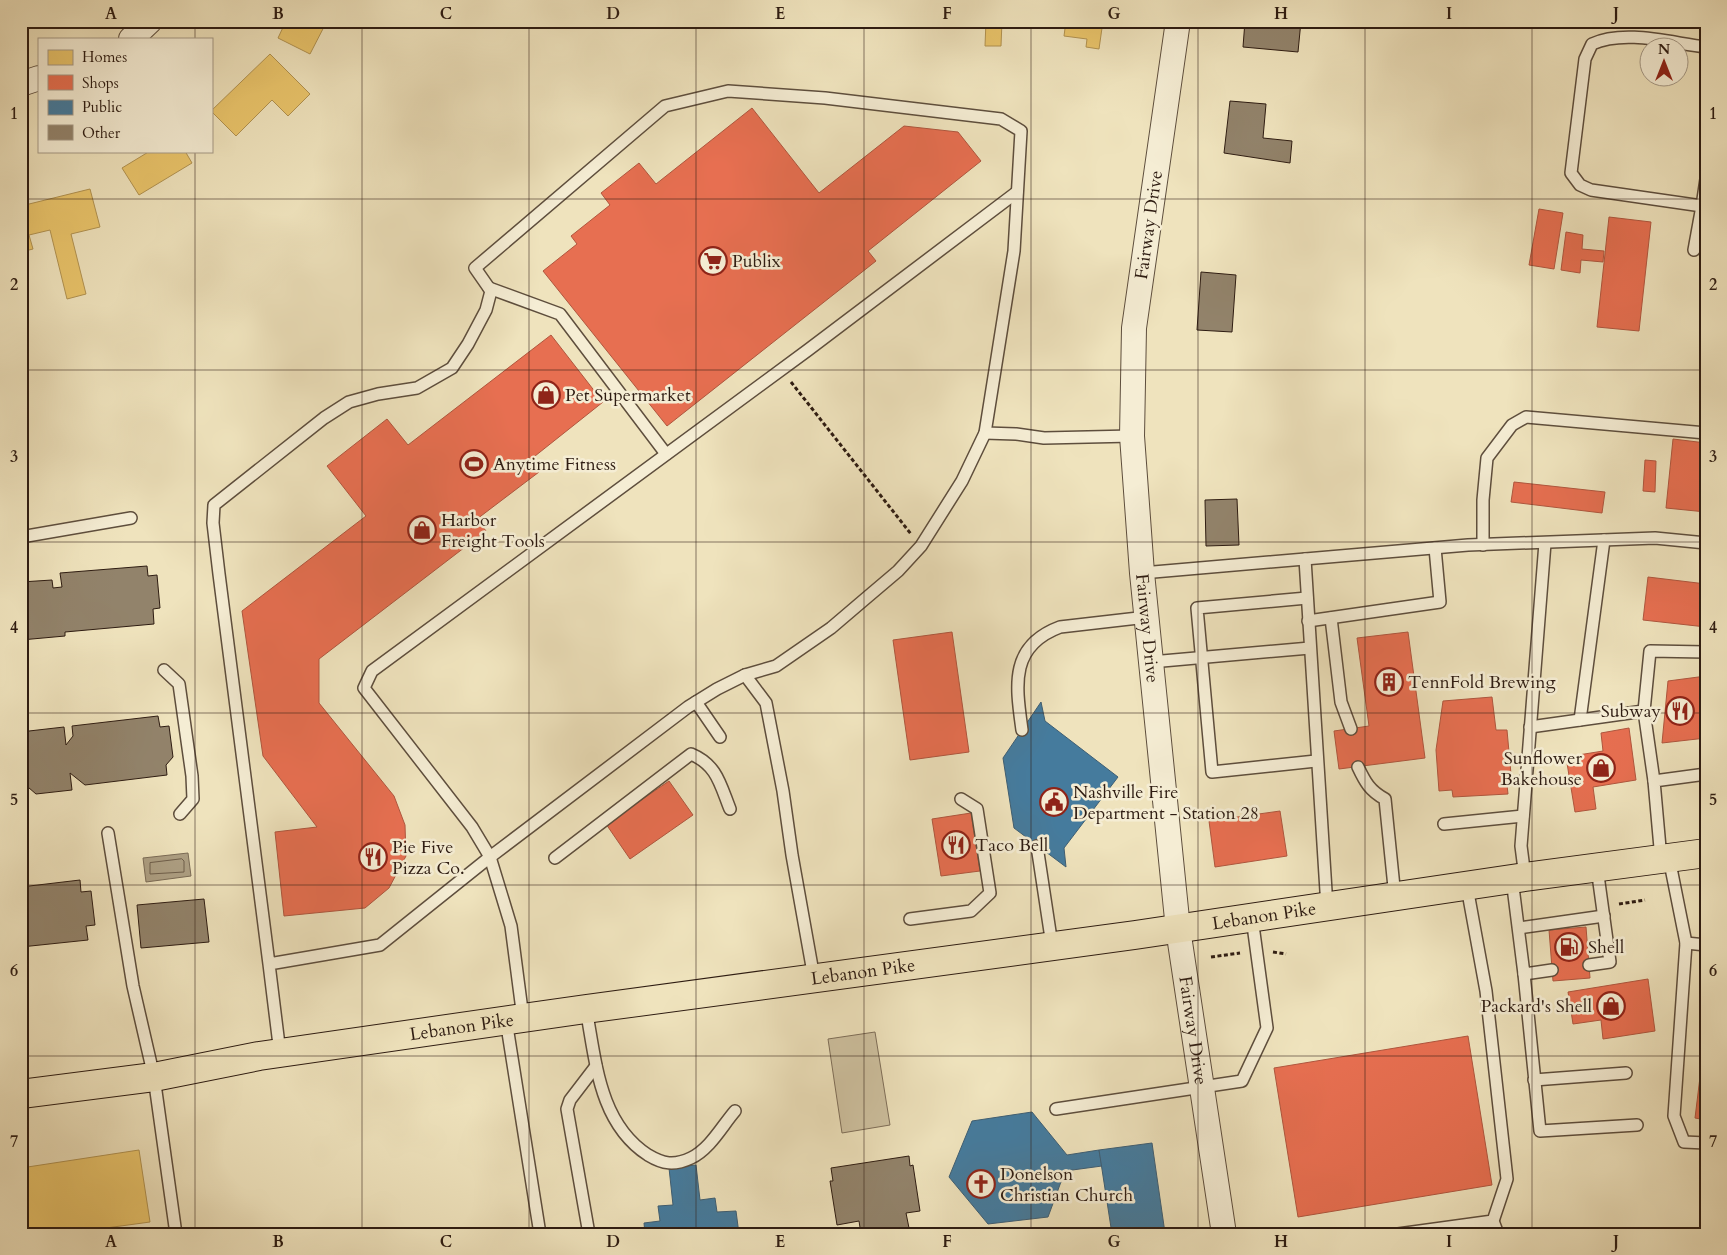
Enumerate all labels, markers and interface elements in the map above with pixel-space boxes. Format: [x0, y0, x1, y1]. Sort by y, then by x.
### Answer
text: A [105, 3, 117, 25]
text: B [272, 3, 284, 25]
text: C [440, 3, 452, 25]
text: D [606, 3, 620, 25]
text: E [775, 3, 785, 25]
text: F [942, 3, 952, 25]
text: G [1107, 3, 1121, 25]
text: H [1274, 3, 1288, 25]
text: I [1446, 3, 1452, 25]
text: J [1611, 3, 1619, 25]
legend [38, 38, 212, 152]
north arrow [1640, 38, 1690, 88]
text: N [1658, 40, 1670, 59]
text: Homes [82, 47, 127, 67]
text: Shops [82, 73, 119, 93]
text: Public [82, 97, 122, 117]
text: 1 [10, 103, 18, 125]
text: 1 [1709, 103, 1717, 125]
text: Other [82, 123, 121, 143]
street label: Fairway Drive [1129, 169, 1169, 281]
supermarket icon: Publix [698, 246, 728, 276]
place label: Publix [732, 249, 781, 274]
text: 2 [10, 274, 18, 296]
text: 2 [1709, 274, 1717, 296]
shop icon: Pet Supermarket [531, 380, 561, 410]
place label: Pet Supermarket [565, 383, 691, 408]
text: 3 [10, 446, 18, 468]
text: 3 [1709, 446, 1717, 468]
sports icon: Anytime Fitness [459, 449, 489, 479]
place label: Anytime Fitness [493, 452, 616, 477]
place label: Harbor Freight Tools [441, 508, 545, 554]
shop icon: Harbor Freight Tools [407, 515, 437, 545]
street label: Fairway Drive [1130, 572, 1166, 684]
text: 4 [10, 617, 18, 639]
text: 4 [1709, 617, 1717, 639]
building icon: TennFold Brewing [1374, 667, 1404, 697]
place label: TennFold Brewing [1408, 670, 1557, 695]
restaurant icon: Subway [1665, 696, 1695, 726]
place label: Subway [1601, 699, 1661, 724]
place label: Sunflower Bakehouse [1500, 746, 1582, 792]
shop icon: Sunflower Bakehouse [1586, 753, 1616, 783]
place label: Nashville Fire Department - Station 28 [1073, 780, 1259, 826]
public building icon: Nashville Fire Department - Station 28 [1039, 787, 1069, 817]
text: 5 [10, 789, 18, 811]
text: 5 [1709, 789, 1717, 811]
restaurant icon: Taco Bell [941, 830, 971, 860]
place label: Taco Bell [975, 833, 1049, 858]
place label: Pie Five Pizza Co. [392, 835, 464, 881]
restaurant icon: Pie Five Pizza Co. [358, 842, 388, 872]
street label: Lebanon Pike [1210, 896, 1318, 936]
fuel station icon: Shell [1554, 932, 1584, 962]
place label: Shell [1588, 935, 1625, 960]
street label: Lebanon Pike [809, 952, 917, 991]
text: 6 [10, 960, 18, 982]
text: 6 [1709, 960, 1717, 982]
street label: Fairway Drive [1173, 974, 1214, 1087]
shop icon: Packard's Shell [1596, 991, 1626, 1021]
place label: Packard's Shell [1481, 994, 1592, 1019]
street label: Lebanon Pike [408, 1007, 516, 1047]
text: 7 [10, 1131, 18, 1153]
text: 7 [1709, 1131, 1717, 1153]
place label: Donelson Christian Church [1000, 1162, 1133, 1208]
church icon: Donelson Christian Church [966, 1169, 996, 1199]
text: A [105, 1231, 117, 1253]
text: B [272, 1231, 284, 1253]
text: C [440, 1231, 452, 1253]
text: D [606, 1231, 620, 1253]
text: E [775, 1231, 785, 1253]
text: F [942, 1231, 952, 1253]
text: G [1107, 1231, 1121, 1253]
text: H [1274, 1231, 1288, 1253]
text: I [1446, 1231, 1452, 1253]
text: J [1611, 1231, 1619, 1253]

